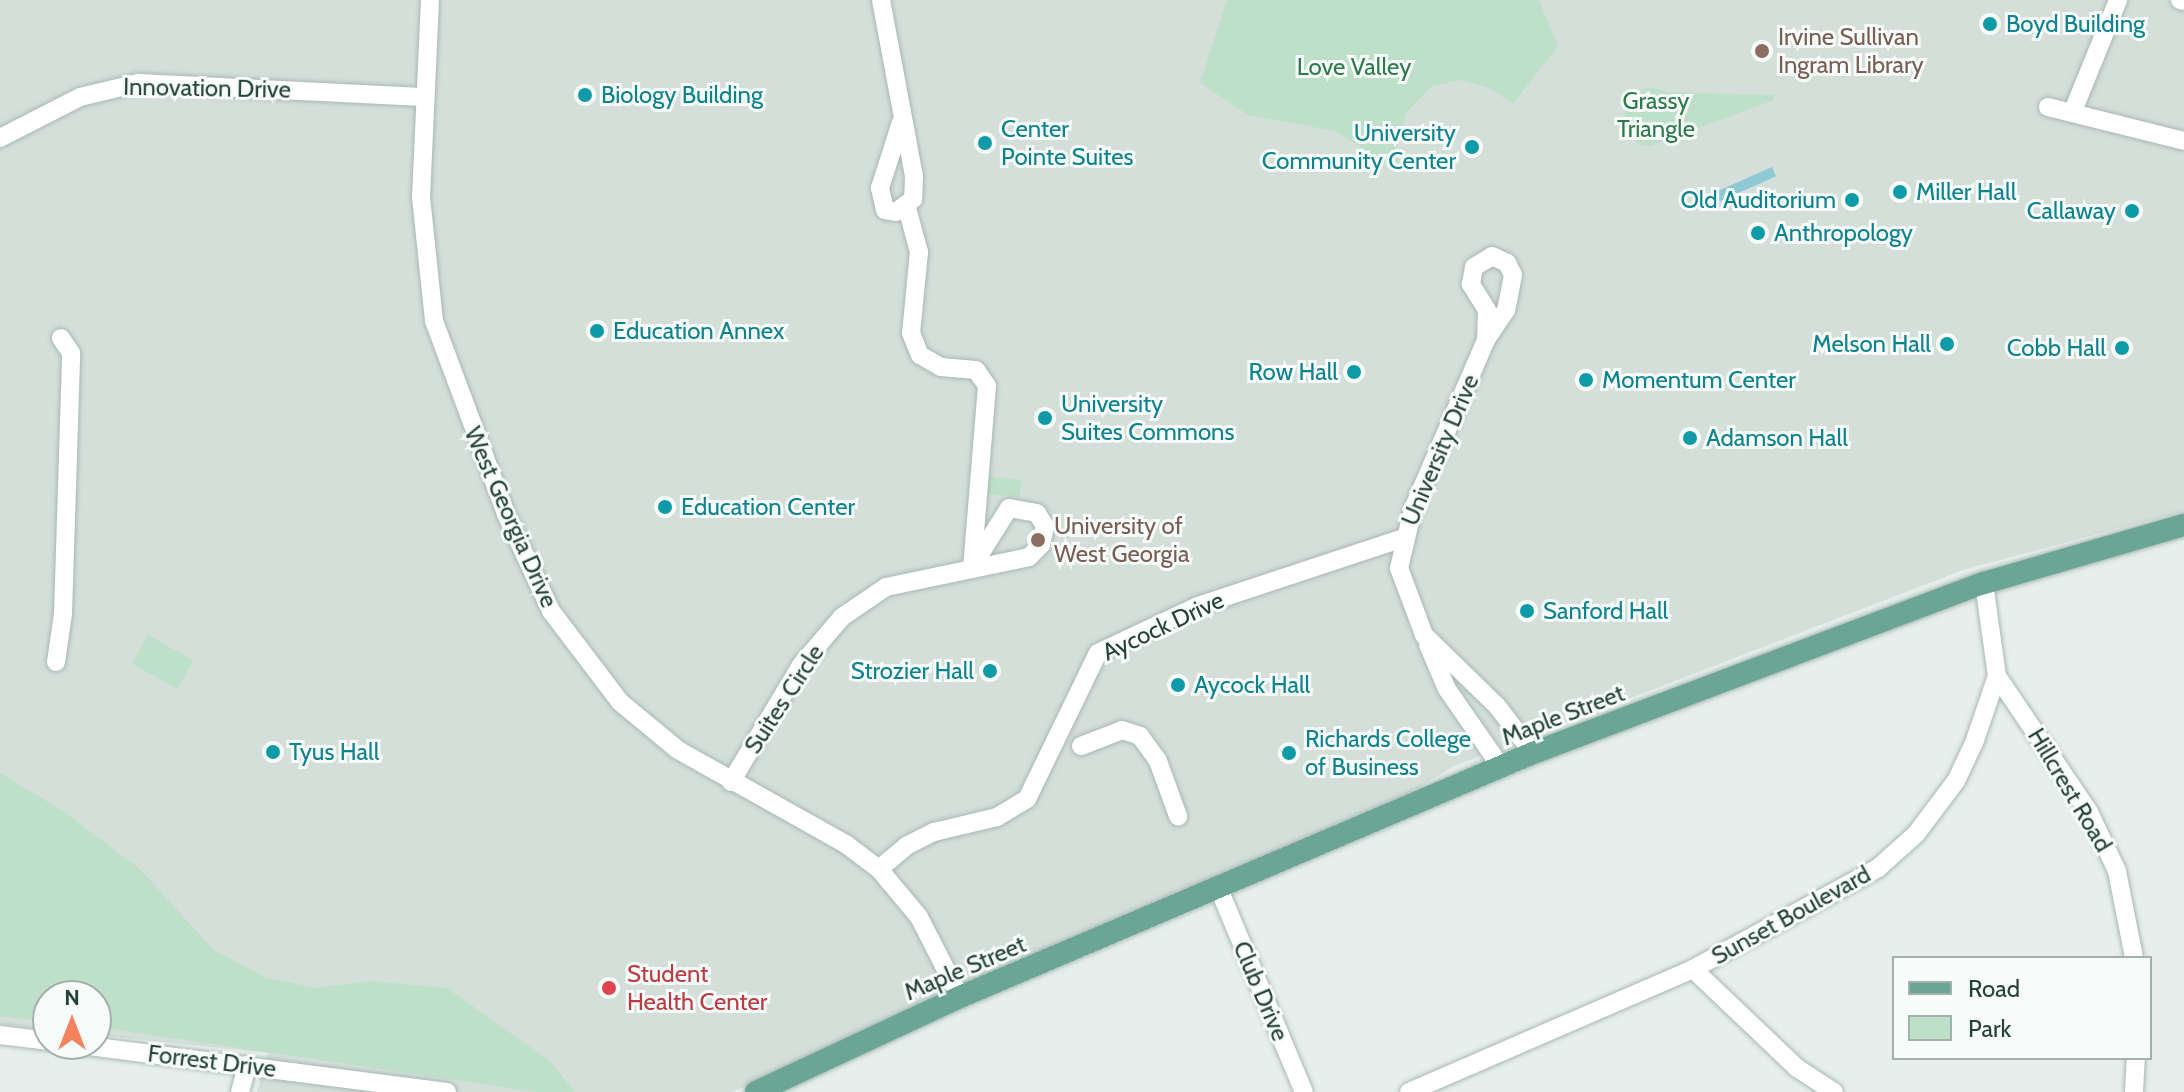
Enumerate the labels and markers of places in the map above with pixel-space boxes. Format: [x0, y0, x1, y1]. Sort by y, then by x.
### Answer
place label: Boyd Building [2006, 10, 2145, 38]
marker: Boyd Building [1981, 15, 1999, 33]
place label: Irvine Sullivan Ingram Library [1778, 23, 1924, 79]
marker: Irvine Sullivan Ingram Library [1753, 42, 1771, 60]
place label: Biology Building [601, 81, 763, 109]
marker: Biology Building [576, 86, 594, 104]
place label: Center Pointe Suites [1001, 115, 1133, 171]
place label: University Community Center [1262, 119, 1456, 175]
marker: Center Pointe Suites [976, 134, 994, 152]
marker: University Community Center [1463, 138, 1481, 156]
place label: Miller Hall [1916, 178, 2016, 206]
marker: Miller Hall [1891, 183, 1909, 201]
place label: Old Auditorium [1680, 186, 1836, 214]
marker: Old Auditorium [1843, 191, 1861, 209]
place label: Callaway [2027, 197, 2116, 225]
marker: Callaway [2123, 202, 2141, 220]
place label: Anthropology [1774, 219, 1913, 247]
marker: Anthropology [1749, 224, 1767, 242]
place label: Education Annex [613, 317, 784, 345]
marker: Education Annex [588, 322, 606, 340]
place label: Melson Hall [1812, 330, 1931, 358]
place label: Cobb Hall [2007, 334, 2106, 362]
marker: Melson Hall [1938, 335, 1956, 353]
marker: Cobb Hall [2113, 339, 2131, 357]
place label: Row Hall [1249, 358, 1338, 386]
marker: Row Hall [1345, 363, 1363, 381]
place label: Momentum Center [1602, 366, 1796, 394]
marker: Momentum Center [1577, 371, 1595, 389]
place label: University Suites Commons [1061, 390, 1234, 446]
marker: University Suites Commons [1036, 409, 1054, 427]
place label: Adamson Hall [1706, 424, 1848, 452]
marker: Adamson Hall [1681, 429, 1699, 447]
place label: Education Center [681, 493, 855, 521]
marker: Education Center [656, 498, 674, 516]
place label: University of West Georgia [1054, 512, 1189, 568]
marker: University of West Georgia [1029, 531, 1047, 549]
place label: Sanford Hall [1543, 597, 1668, 625]
marker: Sanford Hall [1518, 602, 1536, 620]
place label: Strozier Hall [851, 657, 974, 685]
marker: Strozier Hall [981, 662, 999, 680]
place label: Aycock Hall [1194, 671, 1310, 699]
marker: Aycock Hall [1169, 676, 1187, 694]
place label: Richards College of Business [1305, 725, 1471, 781]
place label: Tyus Hall [289, 738, 379, 766]
marker: Tyus Hall [264, 743, 282, 761]
marker: Richards College of Business [1280, 744, 1298, 762]
place label: Student Health Center [627, 960, 767, 1016]
marker: Student Health Center [598, 977, 620, 999]

